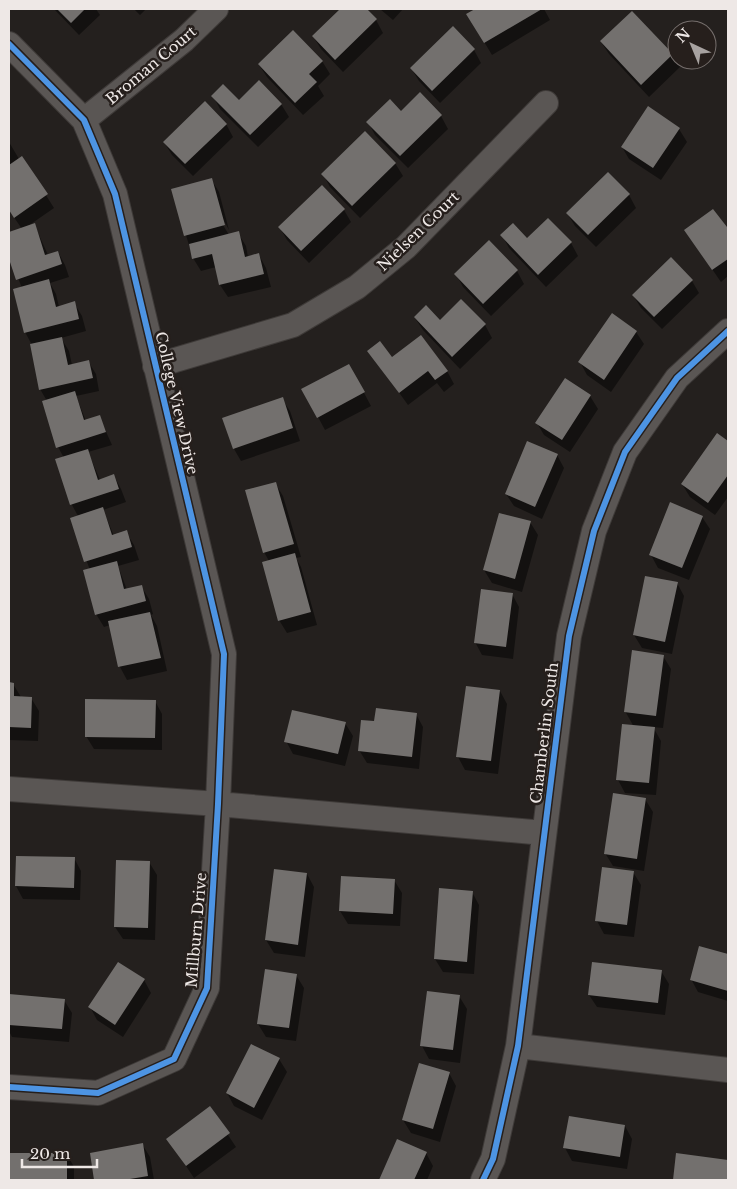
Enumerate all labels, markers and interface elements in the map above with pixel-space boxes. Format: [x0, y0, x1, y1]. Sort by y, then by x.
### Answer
north arrow [667, 20, 717, 70]
street label: Broman Court [102, 21, 200, 108]
text: N [672, 25, 694, 47]
street label: Nielsen Court [373, 187, 463, 275]
street label: College View Drive [151, 330, 203, 476]
street label: Chamberlin South [526, 661, 562, 805]
street label: Millburn Drive [181, 872, 211, 988]
scale bar [22, 1136, 98, 1168]
text: 20 m [30, 1144, 70, 1163]

